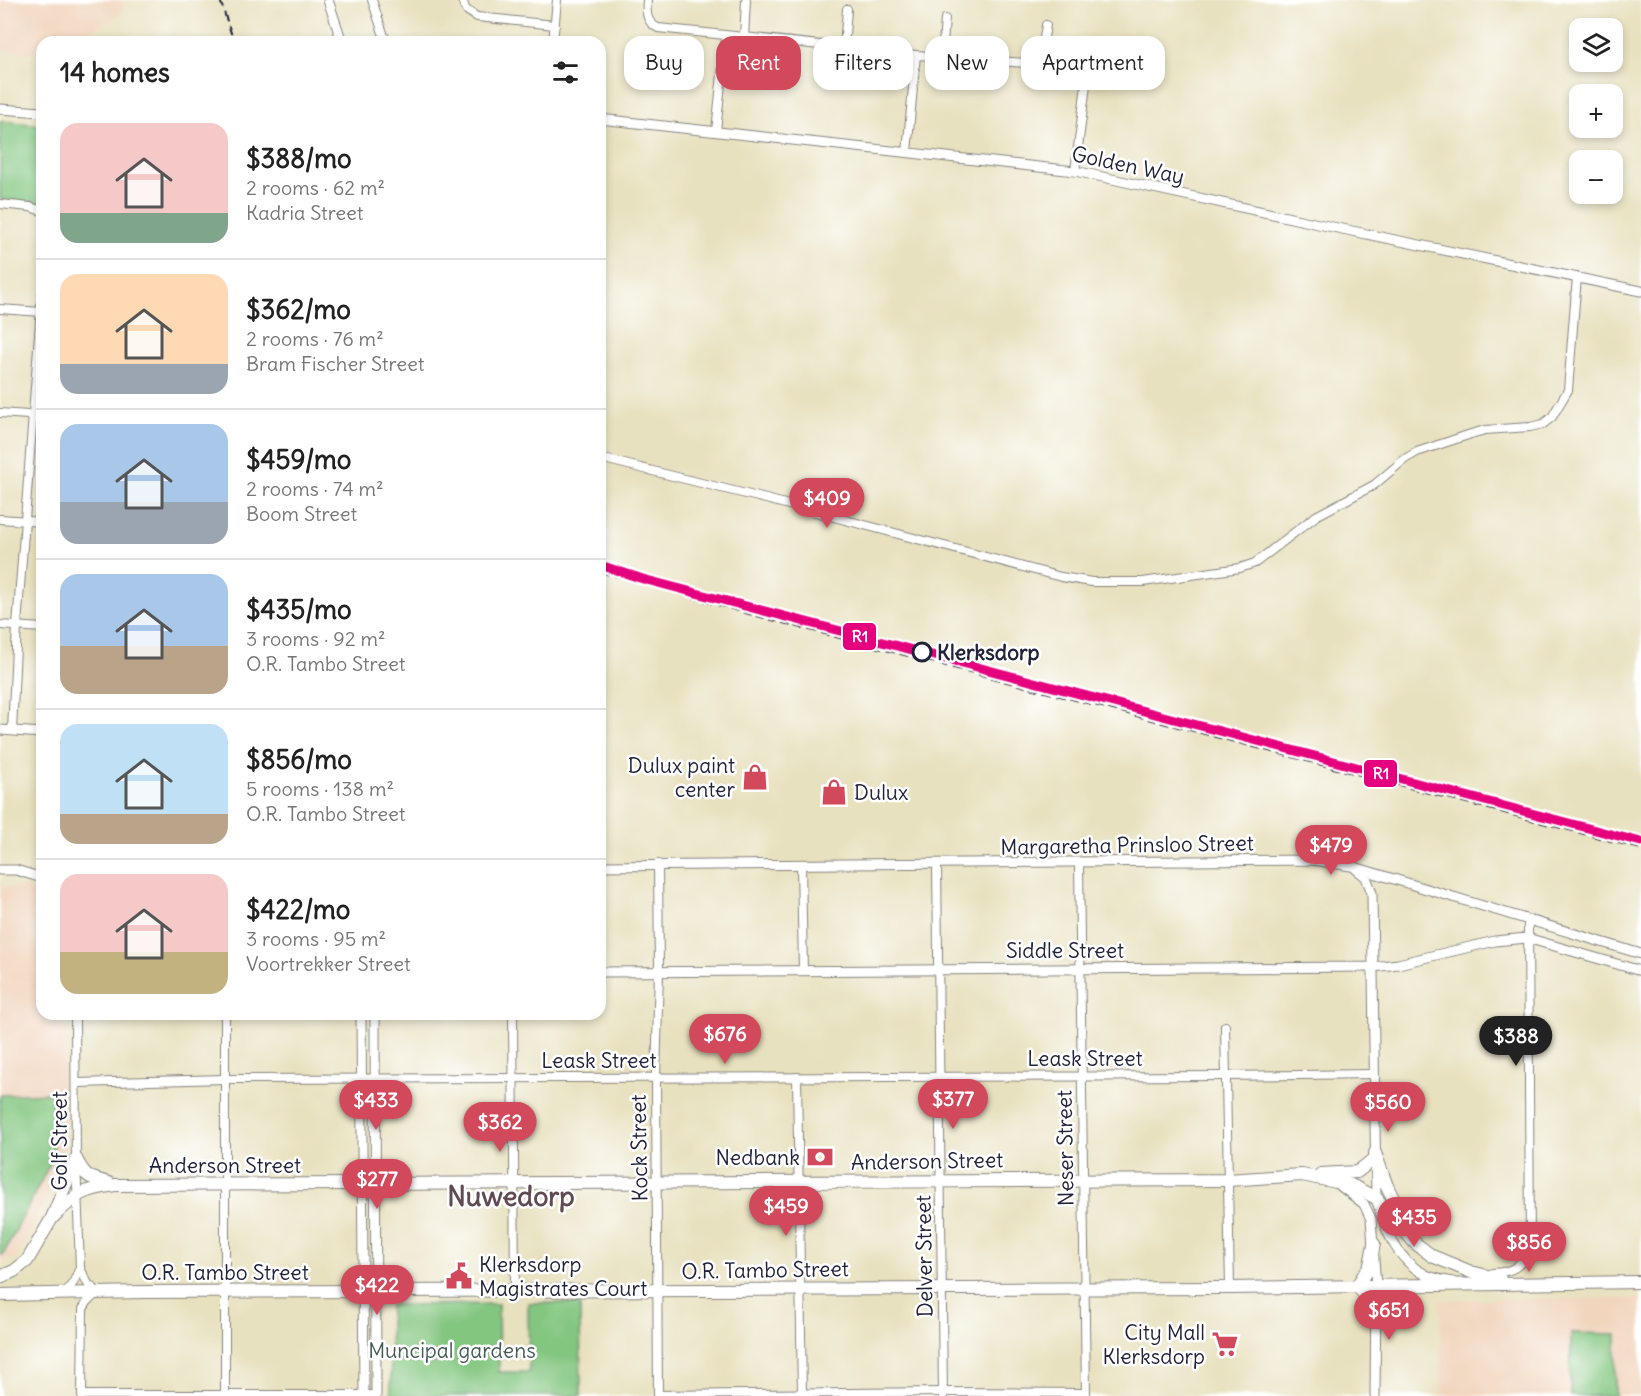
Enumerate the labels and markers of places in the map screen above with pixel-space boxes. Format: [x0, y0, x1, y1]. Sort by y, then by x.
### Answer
pin: $409 [791, 478, 863, 529]
place label: Klerksdorp [937, 639, 1040, 666]
marker: Klerksdorp [912, 642, 932, 662]
place label: Dulux paint center [628, 752, 735, 803]
shop icon: Dulux paint center [740, 762, 770, 792]
shop icon: Dulux [819, 777, 849, 807]
place label: Dulux [854, 779, 908, 806]
pin: $479 [1295, 825, 1367, 876]
pin: $676 [689, 1014, 761, 1065]
pin: $388 [1480, 1016, 1552, 1067]
pin: $377 [917, 1079, 989, 1130]
pin: $433 [340, 1080, 412, 1131]
pin: $560 [1352, 1082, 1424, 1133]
pin: $362 [464, 1102, 536, 1153]
bank icon: Nedbank [805, 1142, 835, 1172]
place label: Nedbank [716, 1144, 800, 1171]
pin: $277 [341, 1159, 413, 1210]
pin: $459 [750, 1186, 822, 1237]
pin: $435 [1378, 1197, 1450, 1248]
pin: $856 [1493, 1222, 1565, 1273]
place label: Klerksdorp Magistrates Court [479, 1251, 647, 1302]
public building icon: Klerksdorp Magistrates Court [444, 1261, 474, 1291]
pin: $422 [341, 1265, 413, 1316]
pin: $651 [1353, 1290, 1425, 1341]
place label: City Mall Klerksdorp [1102, 1319, 1205, 1370]
supermarket icon: City Mall Klerksdorp [1210, 1329, 1240, 1359]

